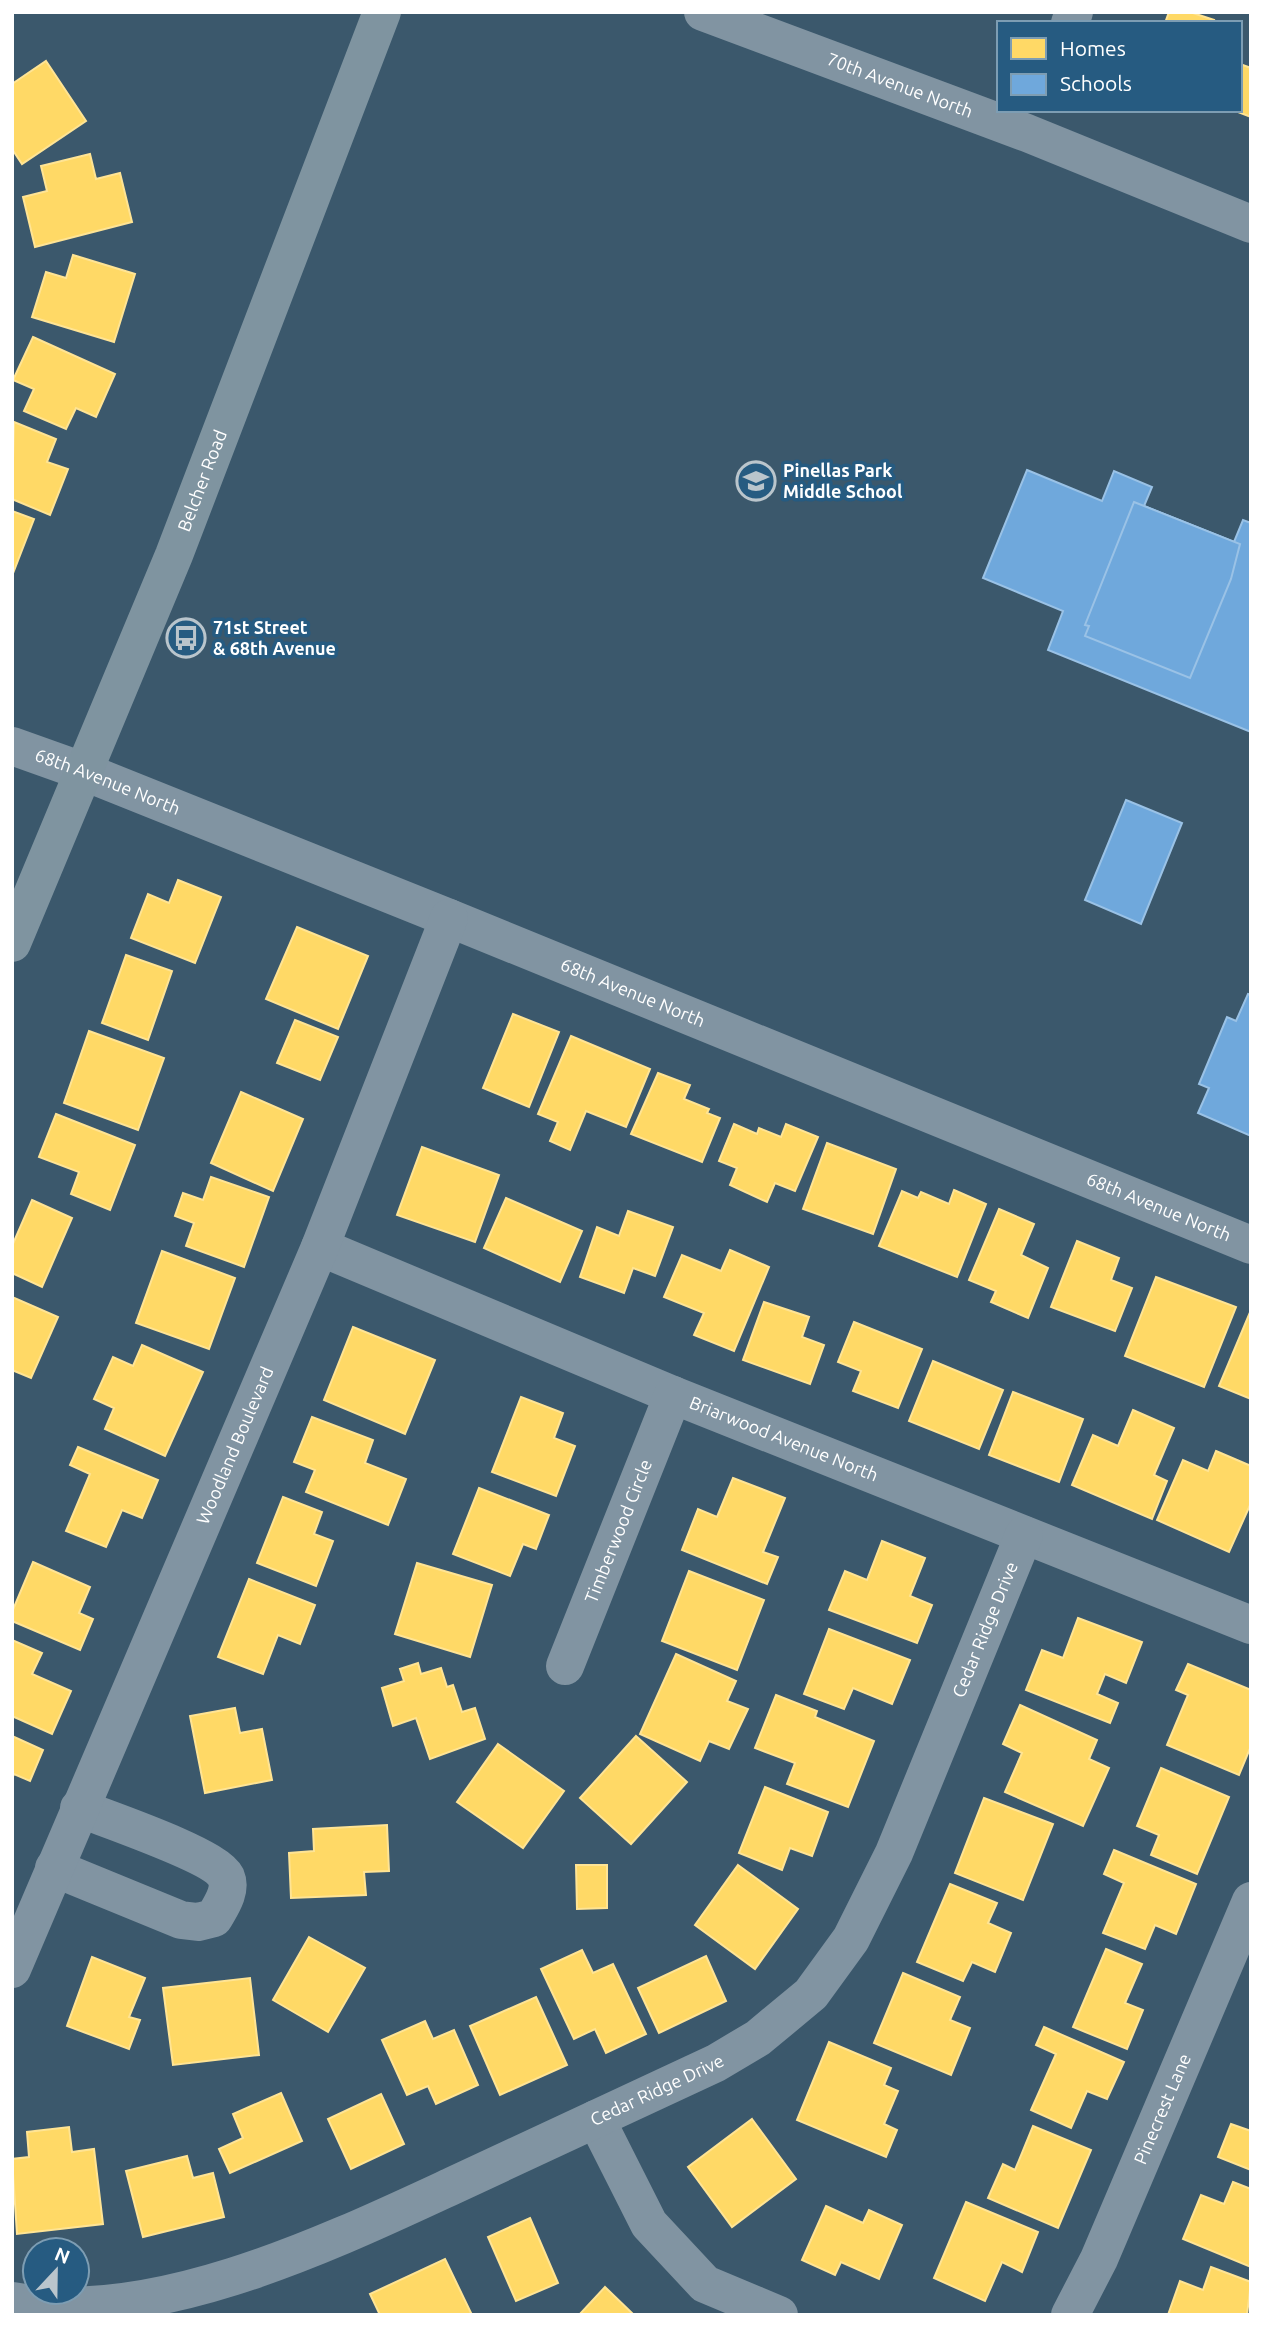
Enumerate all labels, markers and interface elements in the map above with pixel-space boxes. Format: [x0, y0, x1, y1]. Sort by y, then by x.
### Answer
legend [997, 21, 1242, 112]
text: Homes [1060, 36, 1126, 60]
street label: 70th Avenue North [824, 48, 976, 121]
text: Schools [1060, 71, 1132, 95]
street label: Belcher Road [173, 427, 230, 534]
school or university icon: Pinellas Park Middle School [735, 460, 777, 502]
place label: Pinellas Park Middle School [783, 460, 903, 501]
bus stop icon: 71st Street & 68th Avenue [165, 617, 207, 659]
place label: 71st Street & 68th Avenue [213, 617, 336, 658]
street label: 68th Avenue North [32, 744, 183, 818]
street label: 68th Avenue North [558, 954, 708, 1030]
street label: 68th Avenue North [1084, 1168, 1234, 1245]
street label: Woodland Boulevard [192, 1363, 277, 1527]
street label: Briarwood Avenue North [687, 1392, 881, 1485]
street label: Timberwood Circle [580, 1456, 655, 1606]
street label: Cedar Ridge Drive [948, 1559, 1021, 1700]
street label: Cedar Ridge Drive [587, 2050, 727, 2129]
street label: Pinecrest Lane [1129, 2050, 1194, 2167]
north arrow [21, 2236, 91, 2306]
text: N [52, 2242, 73, 2268]

